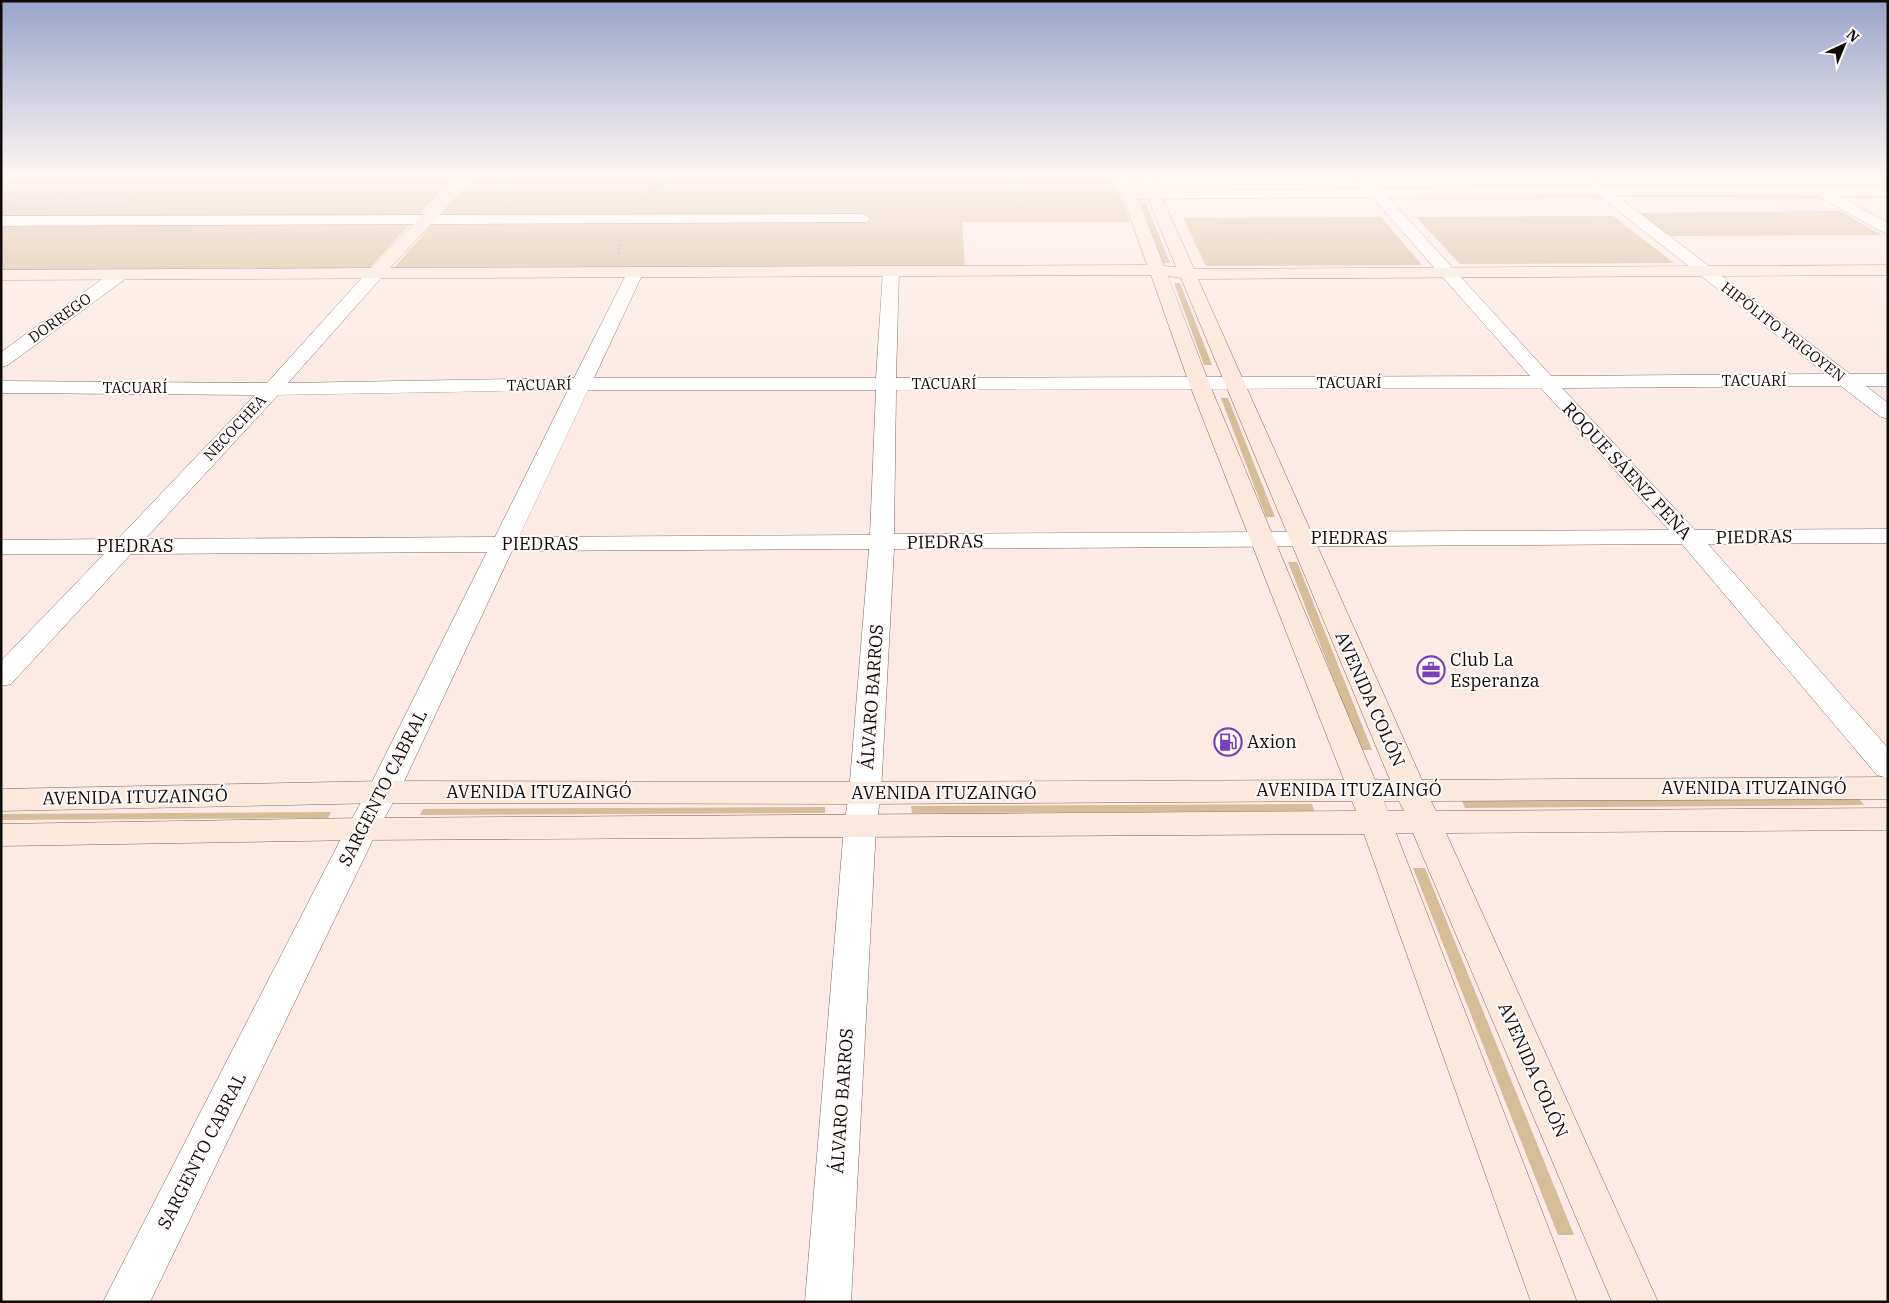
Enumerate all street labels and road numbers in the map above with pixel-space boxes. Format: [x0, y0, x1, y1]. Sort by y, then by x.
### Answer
street label: HIPÓLITO YRIGOYEN [1718, 277, 1849, 386]
street label: DORREGO [25, 288, 95, 347]
street label: TACUARÍ [1722, 371, 1786, 390]
street label: TACUARÍ [1317, 373, 1381, 392]
street label: TACUARÍ [506, 374, 572, 395]
street label: TACUARÍ [912, 374, 976, 393]
street label: TACUARÍ [103, 378, 167, 397]
street label: NECOCHEA [199, 390, 270, 465]
street label: ROQUE SÁENZ PEÑA [1558, 397, 1697, 545]
street label: PIEDRAS [1715, 524, 1793, 549]
street label: PIEDRAS [1311, 526, 1387, 549]
street label: PIEDRAS [906, 529, 984, 554]
street label: PIEDRAS [502, 532, 578, 555]
street label: PIEDRAS [97, 534, 173, 557]
street label: ÁLVARO BARROS [855, 624, 888, 770]
street label: AVENIDA COLÓN [1330, 628, 1411, 770]
street label: SARGENTO CABRAL [333, 705, 432, 870]
street label: AVENIDA ITUZAINGÓ [1661, 776, 1847, 799]
street label: AVENIDA ITUZAINGÓ [1256, 778, 1442, 801]
street label: AVENIDA ITUZAINGÓ [446, 780, 632, 803]
street label: AVENIDA ITUZAINGÓ [851, 781, 1037, 804]
street label: AVENIDA ITUZAINGÓ [42, 783, 228, 810]
street label: AVENIDA COLÓN [1493, 999, 1574, 1141]
street label: ÁLVARO BARROS [825, 1028, 858, 1174]
street label: SARGENTO CABRAL [152, 1068, 251, 1233]

